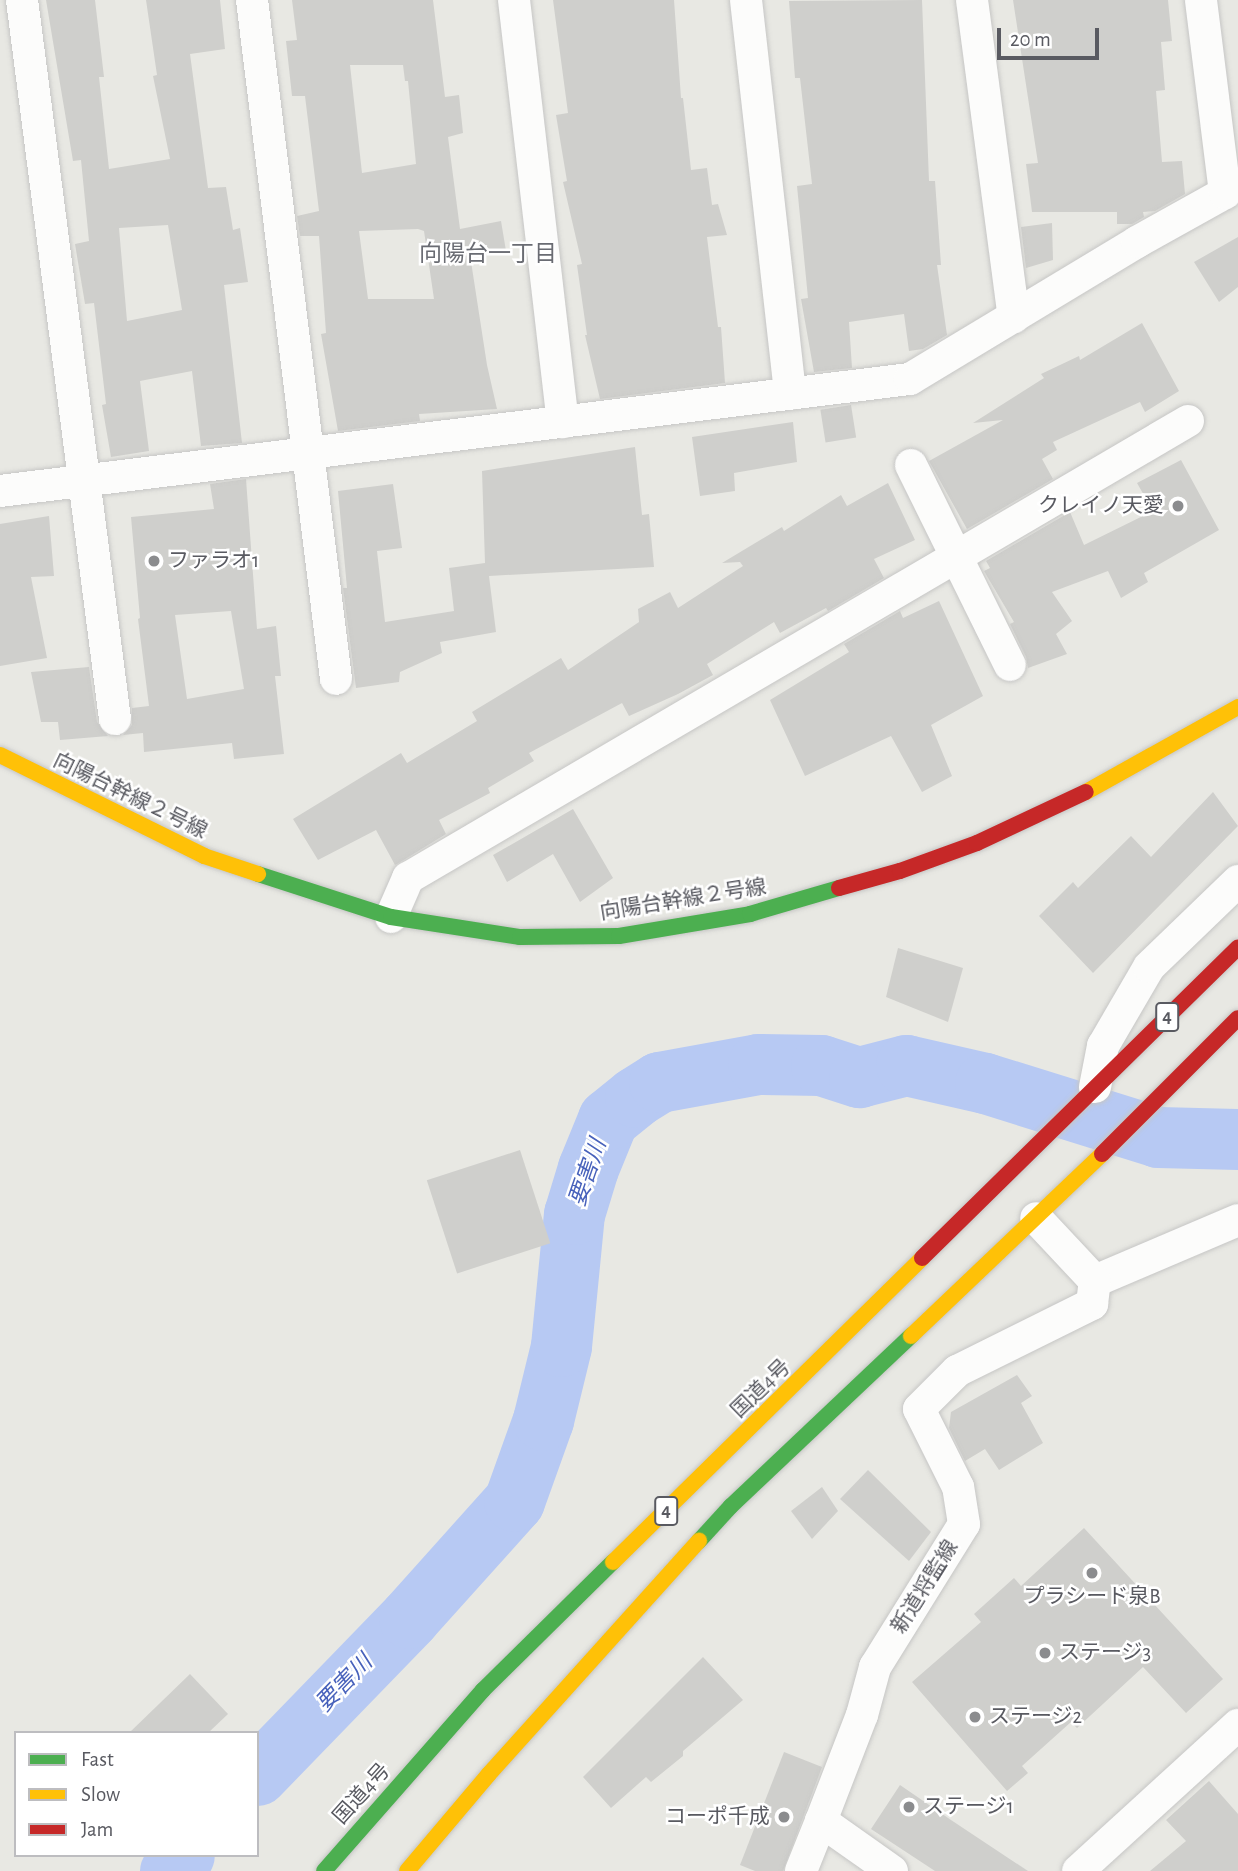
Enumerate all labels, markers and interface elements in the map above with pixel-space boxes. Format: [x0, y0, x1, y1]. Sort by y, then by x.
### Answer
scale bar [1000, 14, 1102, 58]
text: 20 m [1010, 29, 1051, 50]
district label: 向陽台一丁目 [419, 241, 557, 269]
place label: クレイノ天愛 [1038, 493, 1164, 519]
marker: クレイノ天愛 [1170, 498, 1186, 514]
place label: ファラオ1 [168, 548, 259, 574]
marker: ファラオ1 [146, 553, 162, 569]
street label: 向陽台幹線２号線 [49, 748, 211, 844]
street label: 向陽台幹線２号線 [598, 874, 768, 926]
road number: 4 [1155, 1001, 1179, 1032]
water label: 要害川 [565, 1136, 613, 1210]
street label: 国道4号 [726, 1355, 796, 1423]
road number: 4 [654, 1496, 678, 1526]
street label: 新道将監線 [886, 1536, 964, 1638]
marker: プラシード泉B [1084, 1565, 1100, 1581]
place label: プラシード泉B [1023, 1584, 1161, 1610]
place label: ステージ3 [1059, 1640, 1152, 1666]
marker: ステージ3 [1037, 1645, 1053, 1661]
water label: 要害川 [311, 1650, 379, 1718]
place label: ステージ2 [989, 1704, 1083, 1730]
marker: ステージ2 [967, 1709, 983, 1725]
legend [14, 1731, 259, 1857]
text: Fast [81, 1749, 114, 1770]
street label: 国道4号 [328, 1758, 396, 1830]
text: Slow [81, 1784, 120, 1805]
place label: ステージ1 [923, 1794, 1014, 1820]
marker: ステージ1 [901, 1799, 917, 1815]
place label: コーポ千成 [665, 1804, 770, 1830]
marker: コーポ千成 [776, 1809, 792, 1825]
text: Jam [81, 1819, 113, 1840]

